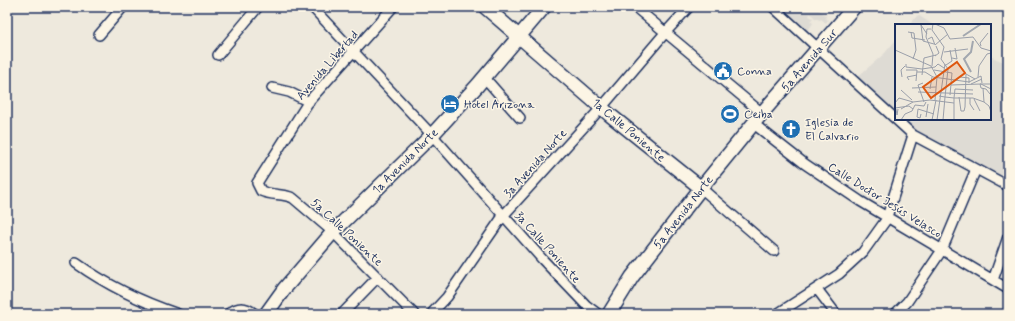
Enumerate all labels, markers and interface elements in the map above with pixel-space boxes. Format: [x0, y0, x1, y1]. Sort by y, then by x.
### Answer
inset map [895, 24, 991, 120]
street label: 5a Avenida Sur [778, 26, 842, 96]
street label: Avenida Libertad [293, 28, 362, 104]
public building icon: Conna [712, 60, 734, 82]
place label: Conna [737, 64, 772, 80]
hotel icon: Hotel Arizona [439, 93, 461, 115]
street label: 1a Calle Poniente [588, 95, 669, 166]
place label: Hotel Arizona [464, 97, 535, 113]
sports icon: Ceiba [719, 103, 741, 125]
place label: Ceiba [744, 107, 773, 123]
place label: Iglesia de El Calvario [805, 115, 859, 145]
church icon: Iglesia de El Calvario [780, 118, 802, 140]
street label: 1a Avenida Norte [369, 125, 442, 198]
street label: 3a Avenida Norte [501, 126, 571, 201]
street label: Calle Doctor Jesús Velasco [825, 159, 945, 243]
street label: 5a Avenida Norte [650, 173, 717, 253]
street label: 5a Calle Poniente [307, 195, 386, 270]
street label: 3a Calle Poniente [511, 208, 584, 287]

